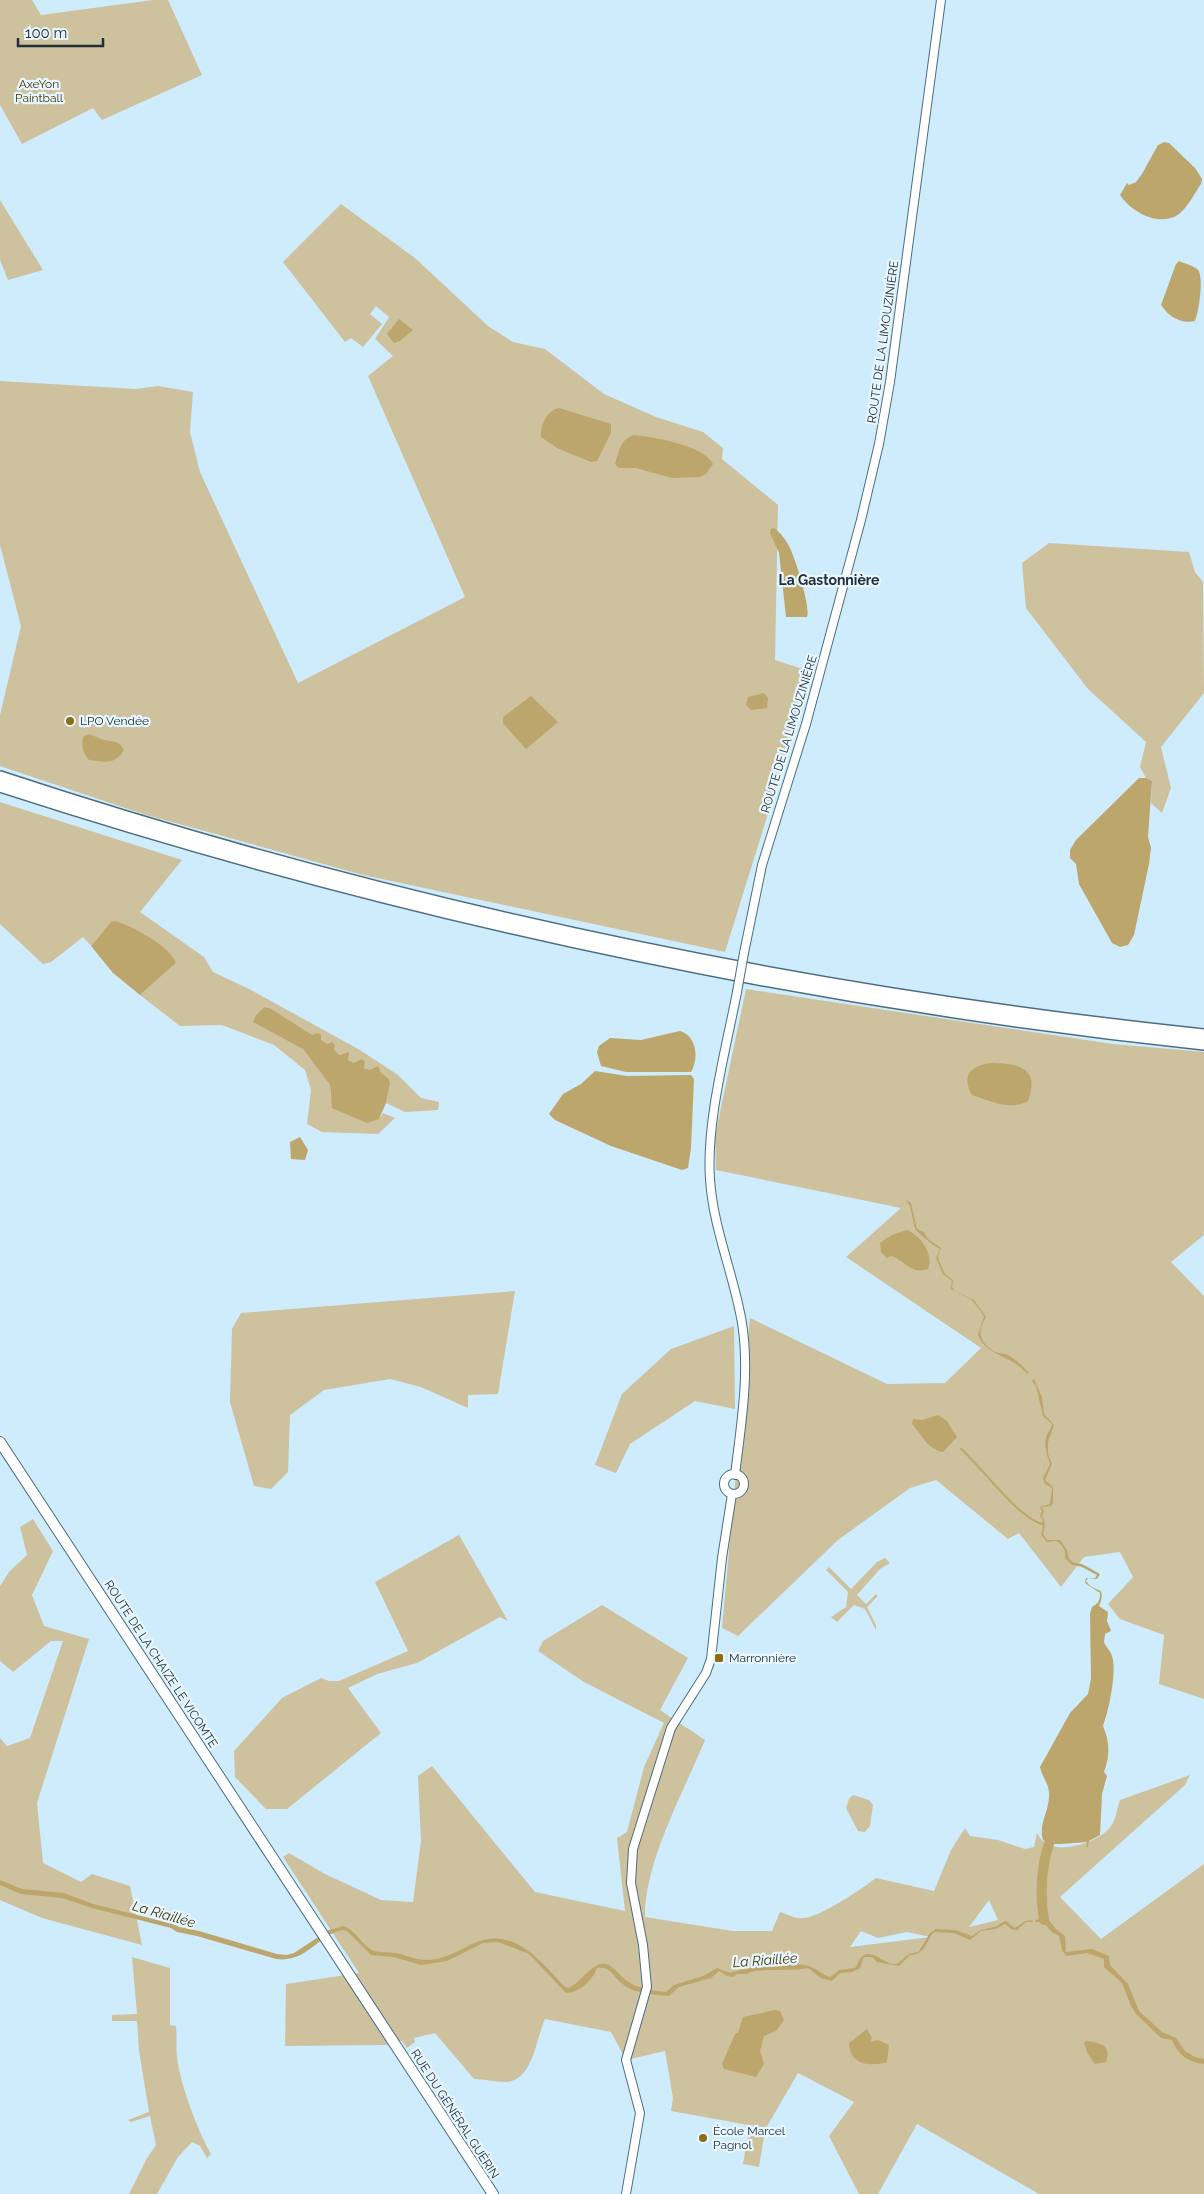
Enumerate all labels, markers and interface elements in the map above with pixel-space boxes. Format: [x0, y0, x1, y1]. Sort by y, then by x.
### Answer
scale bar [18, 15, 102, 47]
text: 100 m [25, 24, 67, 42]
park label: AxeYon Paintball [15, 77, 64, 105]
street label: ROUTE DE LA LIMOUZINIÈRE [865, 260, 901, 424]
district label: La Gastonnière [779, 572, 880, 588]
street label: ROUTE DE LA LIMOUZINIÈRE [758, 653, 820, 815]
place label: LPO Vendée [80, 714, 149, 728]
marker: LPO Vendée [64, 715, 76, 727]
street label: ROUTE DE LA CHAIZE LE VICOMTE [102, 1578, 220, 1750]
place label: Marronnière [729, 1651, 796, 1665]
marker: Marronnière [713, 1652, 725, 1664]
water label: La Riaillée [131, 1897, 198, 1931]
water label: La Riaillée [732, 1950, 798, 1970]
street label: RUE DU GÉNÉRAL GUÉRIN [408, 2047, 502, 2181]
place label: École Marcel Pagnol [713, 2124, 786, 2152]
marker: École Marcel Pagnol [697, 2132, 709, 2144]

